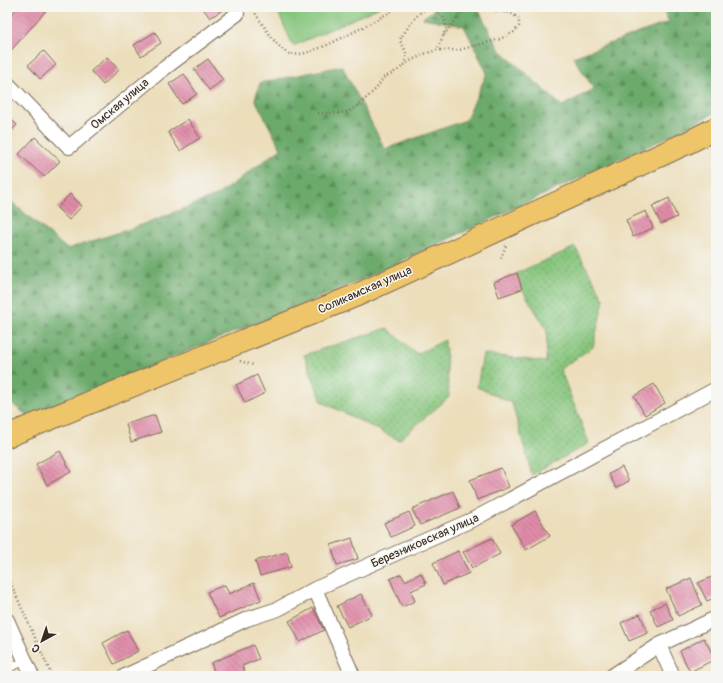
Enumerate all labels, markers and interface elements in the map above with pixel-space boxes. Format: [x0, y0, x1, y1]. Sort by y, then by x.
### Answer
street label: Омская улица [88, 75, 153, 133]
street label: Соликамская улица [316, 262, 415, 317]
street label: Березниковская улица [369, 510, 482, 572]
north arrow [22, 621, 62, 661]
text: С [29, 641, 43, 655]

